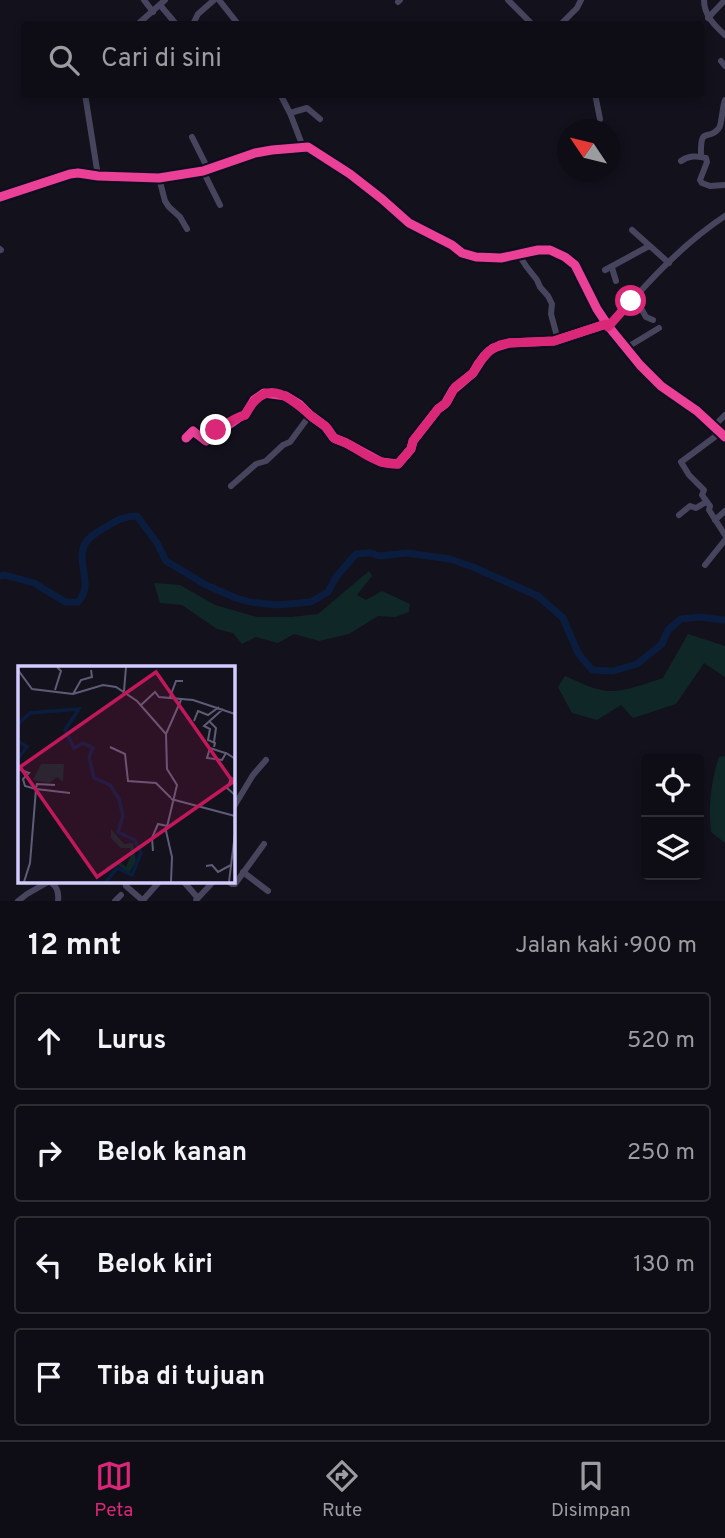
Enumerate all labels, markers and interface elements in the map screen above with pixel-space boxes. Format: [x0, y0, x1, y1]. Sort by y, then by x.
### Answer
search box [21, 21, 704, 98]
icon: search [45, 41, 83, 79]
text: Cari di sini [101, 43, 222, 76]
north arrow [557, 119, 620, 182]
route start [615, 285, 646, 316]
route end [200, 414, 231, 445]
inset map [18, 666, 234, 884]
map controls [641, 754, 704, 880]
button: locate [641, 754, 704, 817]
button: layers [641, 817, 704, 880]
text: 12 mnt [28, 928, 121, 965]
text: Jalan kaki · 900 m [515, 932, 697, 961]
icon: ahead [30, 1022, 68, 1060]
text: Lurus [97, 1025, 166, 1058]
text: 520 m [627, 1027, 695, 1056]
icon: right [30, 1134, 68, 1172]
text: Belok kanan [97, 1137, 247, 1170]
text: 250 m [627, 1139, 695, 1168]
icon: left [30, 1246, 68, 1284]
text: Belok kiri [97, 1249, 213, 1282]
text: 130 m [633, 1251, 695, 1280]
icon: arrive [30, 1358, 68, 1396]
text: Tiba di tujuan [97, 1361, 265, 1394]
tab: Peta [94, 1457, 133, 1523]
tab: Rute [322, 1457, 362, 1523]
tab: Disimpan [551, 1457, 631, 1523]

